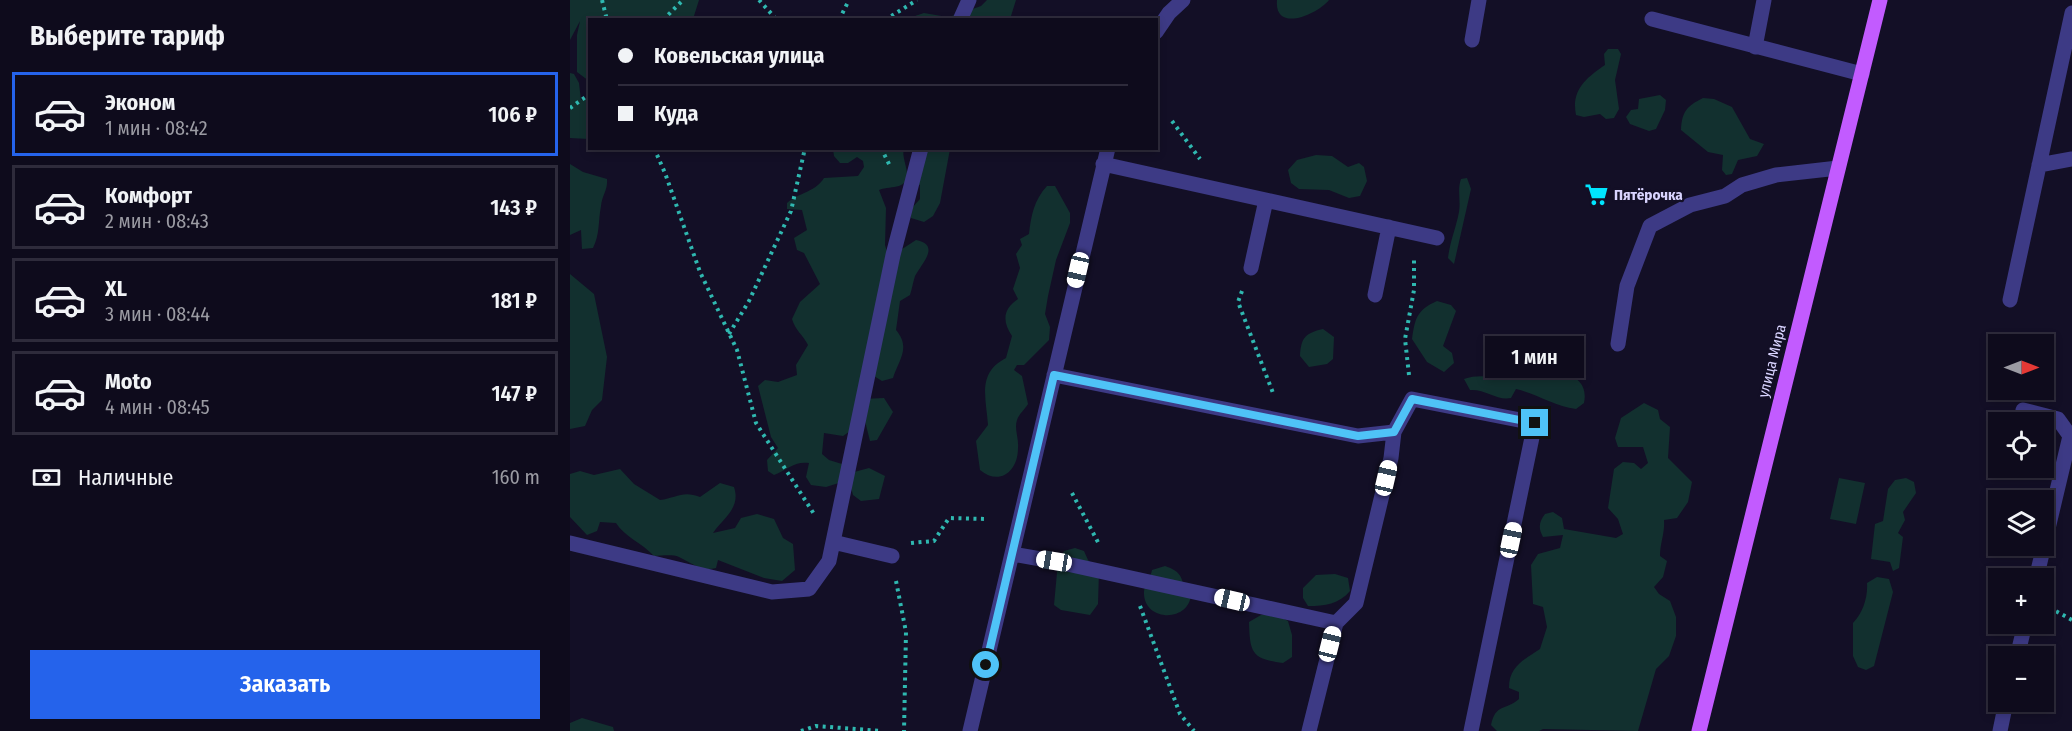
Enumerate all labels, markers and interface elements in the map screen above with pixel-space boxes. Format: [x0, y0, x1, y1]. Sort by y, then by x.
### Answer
text: Выберите тариф [30, 20, 225, 52]
text: Ковельская улица [654, 42, 825, 69]
icon: car [33, 87, 87, 141]
text: Эконом [105, 89, 175, 116]
text: Куда [654, 100, 698, 127]
text: 106 ₽ [488, 101, 537, 128]
text: 1 мин · 08:42 [105, 116, 208, 140]
icon: car [33, 180, 87, 234]
text: Комфорт [105, 182, 192, 209]
supermarket icon: Пятёрочка [1583, 182, 1609, 208]
place label: Пятёрочка [1614, 186, 1683, 204]
text: 143 ₽ [490, 194, 537, 221]
text: 2 мин · 08:43 [105, 209, 209, 233]
car [1065, 250, 1091, 290]
icon: car [33, 273, 87, 327]
text: XL [105, 275, 127, 302]
text: 181 ₽ [491, 287, 537, 314]
text: 3 мин · 08:44 [105, 302, 210, 326]
street label: улица Мира [1754, 322, 1790, 400]
north arrow [1988, 334, 2054, 400]
map controls [1988, 334, 2054, 712]
callout: 1 мин [1486, 336, 1584, 378]
text: 1 мин [1511, 345, 1558, 369]
icon: car [33, 366, 87, 420]
text: Moto [105, 368, 152, 395]
text: 147 ₽ [491, 380, 537, 407]
text: 4 мин · 08:45 [105, 395, 210, 419]
route end [1521, 409, 1548, 436]
button: locate [1988, 412, 2054, 478]
car [1373, 458, 1399, 498]
icon: cash [30, 461, 63, 494]
text: Наличные [78, 464, 173, 491]
text: 160 m [492, 465, 540, 489]
button: layers [1988, 490, 2054, 556]
car [1498, 521, 1524, 559]
car [1035, 549, 1073, 573]
button: + [1988, 568, 2054, 634]
car [1212, 587, 1252, 613]
car [1317, 624, 1343, 664]
button: − [1988, 646, 2054, 712]
button: Заказать [30, 650, 540, 719]
route start [972, 651, 999, 678]

